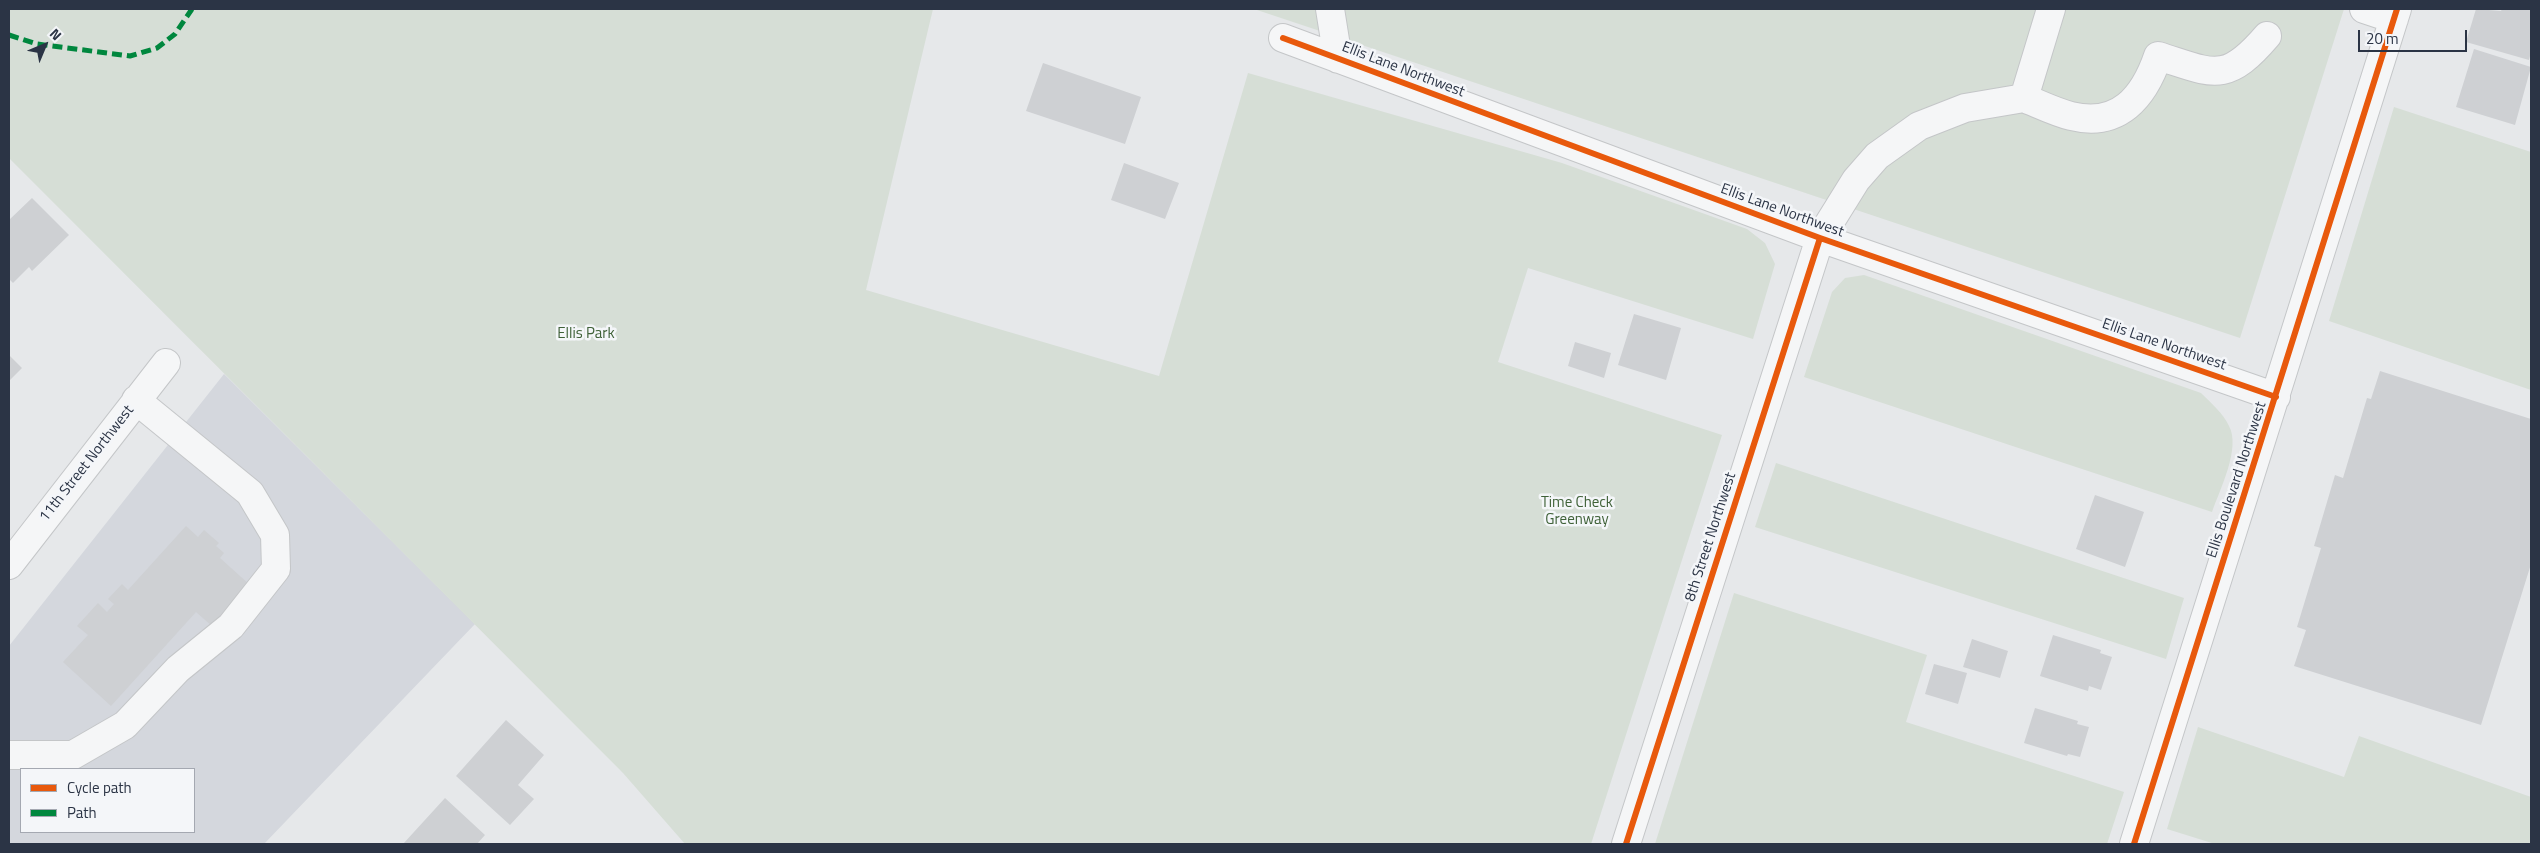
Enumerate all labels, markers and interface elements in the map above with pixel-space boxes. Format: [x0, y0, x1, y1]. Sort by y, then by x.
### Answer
north arrow [20, 20, 70, 70]
scale bar [2360, 20, 2469, 52]
text: N [45, 23, 67, 45]
text: 20 m [2366, 27, 2399, 50]
street label: Ellis Lane Northwest [1339, 38, 1467, 102]
street label: Ellis Lane Northwest [1718, 180, 1846, 242]
street label: Ellis Lane Northwest [2100, 315, 2228, 375]
park label: Ellis Park [557, 325, 615, 343]
street label: Ellis Boulevard Northwest [2203, 400, 2271, 560]
street label: 11th Street Northwest [36, 402, 138, 526]
street label: 8th Street Northwest [1682, 470, 1740, 604]
park label: Time Check Greenway [1541, 494, 1613, 529]
legend [20, 768, 195, 833]
text: Cycle path [67, 776, 132, 799]
text: Path [67, 801, 97, 824]

